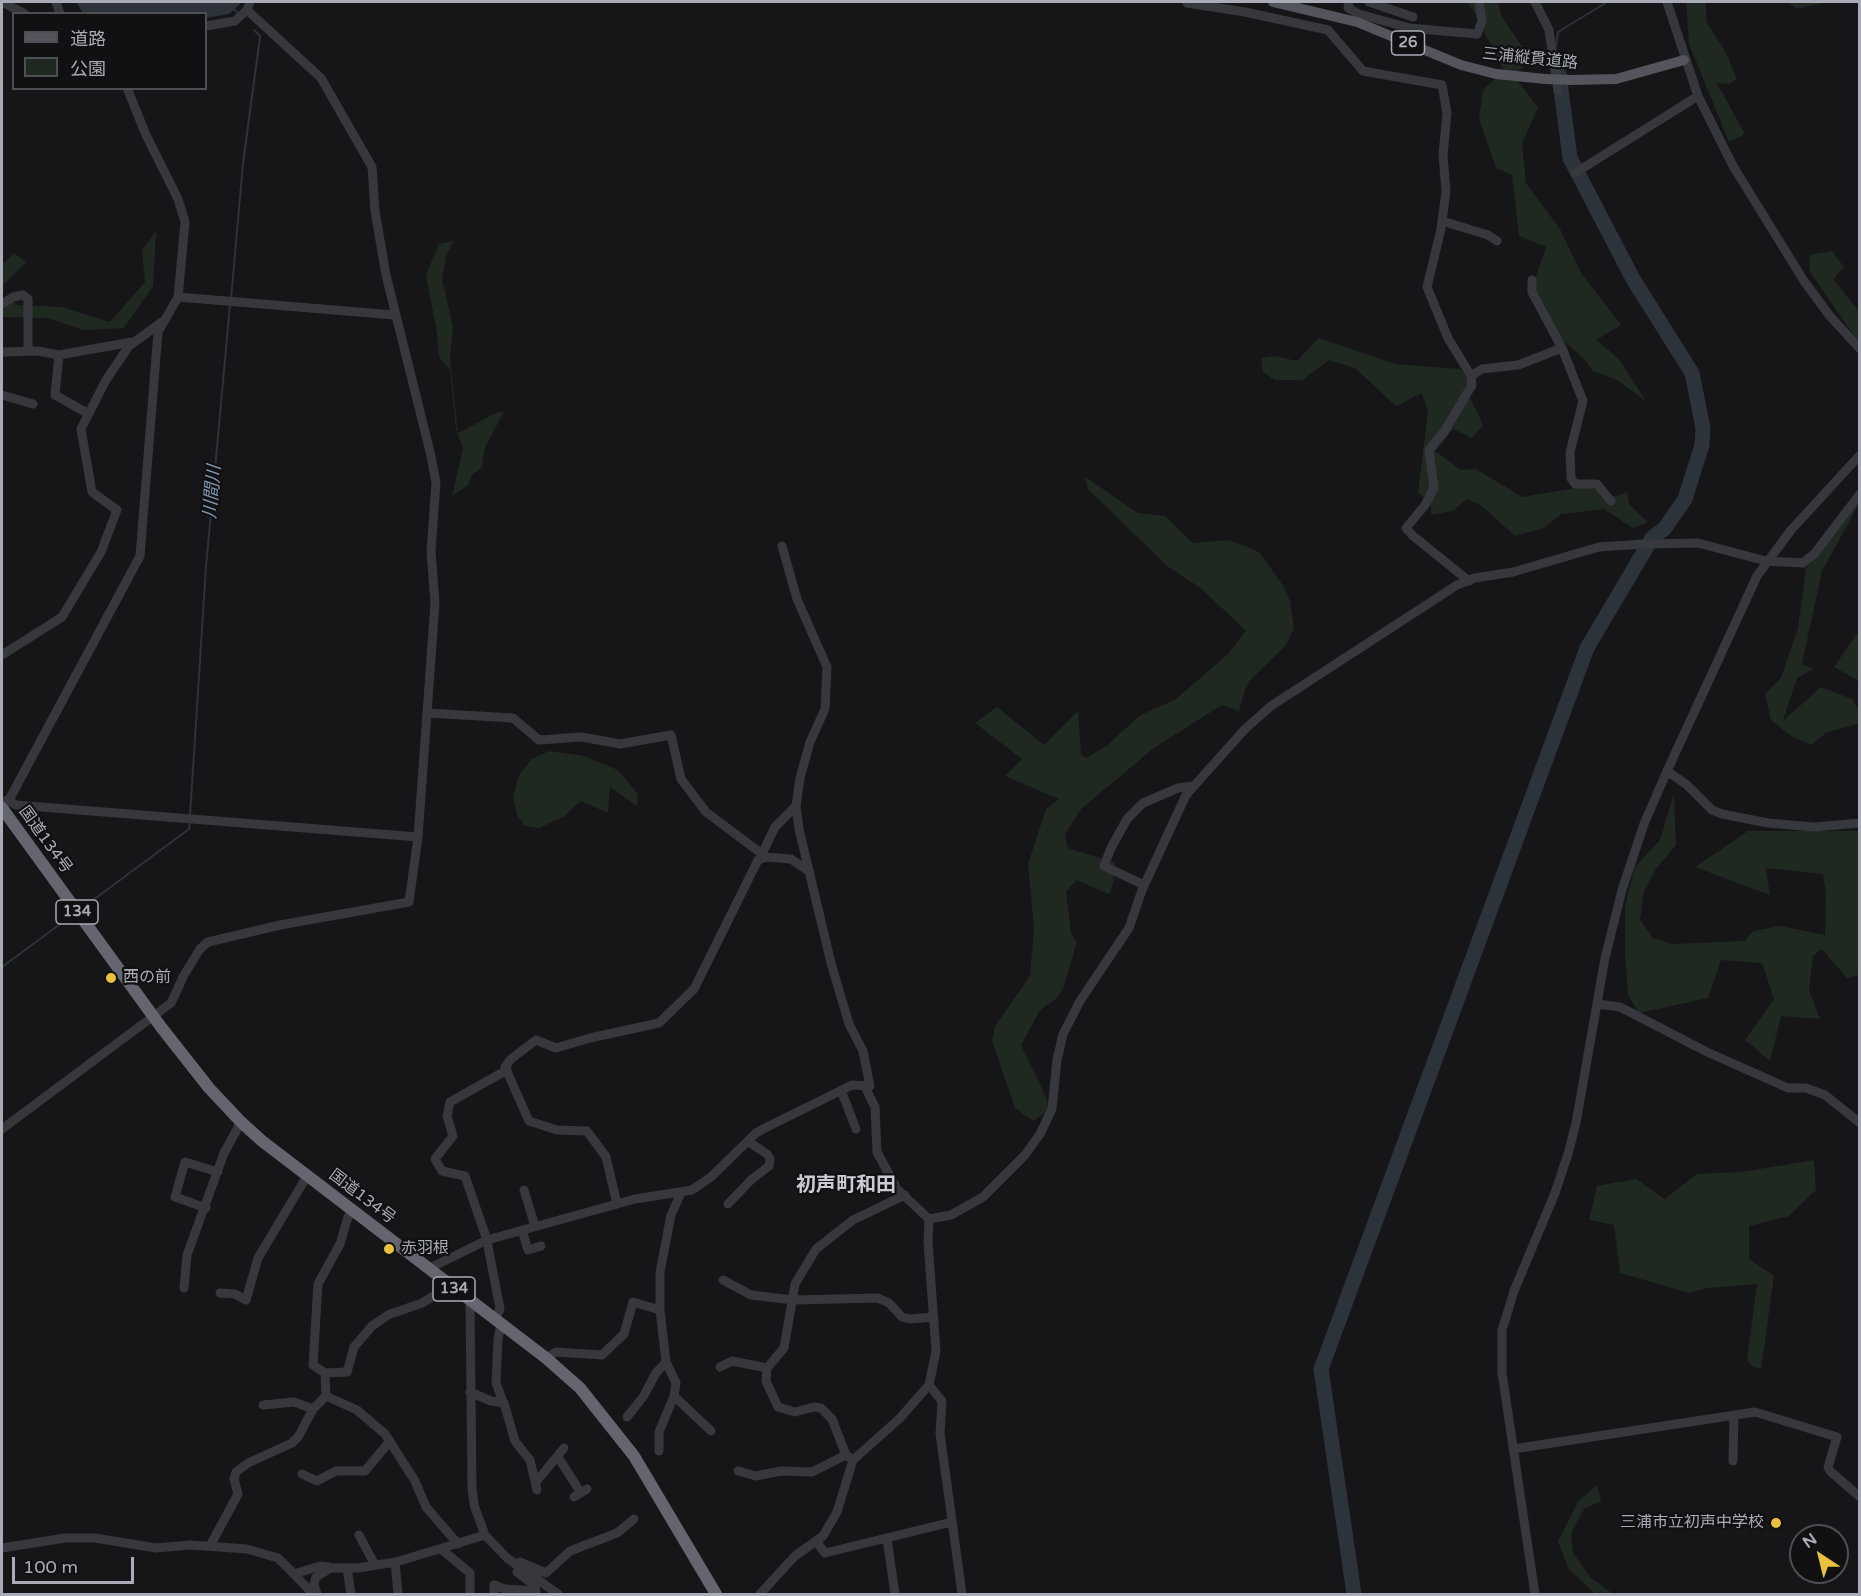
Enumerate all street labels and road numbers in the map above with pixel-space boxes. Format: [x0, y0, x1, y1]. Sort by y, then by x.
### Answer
road number: 26 [1392, 31, 1424, 55]
street label: 三浦縦貫道路 [1481, 44, 1579, 74]
street label: 国道134号 [14, 803, 76, 877]
road number: 134 [56, 900, 98, 924]
street label: 国道134号 [325, 1166, 399, 1228]
road number: 134 [433, 1277, 475, 1301]

